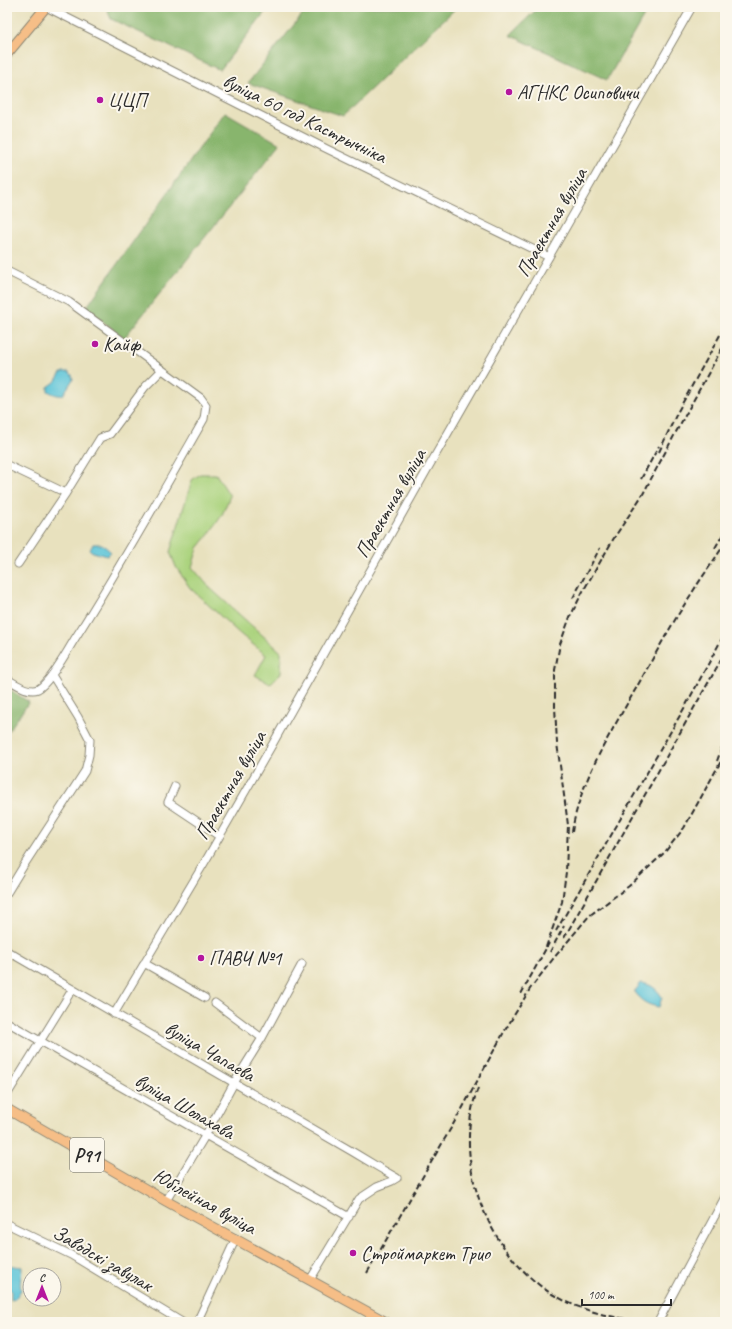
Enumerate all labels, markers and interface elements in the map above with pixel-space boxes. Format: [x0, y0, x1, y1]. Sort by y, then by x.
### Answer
street label: вуліца 60 год Кастрычніка [219, 68, 392, 169]
place label: АГНКС Осиповичи [517, 80, 640, 105]
marker: АГНКС Осиповичи [504, 87, 514, 97]
place label: ЦЦП [108, 88, 150, 113]
marker: ЦЦП [95, 95, 105, 105]
street label: Праектная вуліца [510, 162, 593, 281]
place label: Кайф [103, 332, 142, 357]
marker: Кайф [90, 339, 100, 349]
street label: Праектная вуліца [349, 443, 432, 562]
street label: Праектная вуліца [189, 725, 272, 844]
place label: ПАВЧ №1 [209, 946, 283, 971]
marker: ПАВЧ №1 [196, 953, 206, 963]
street label: вуліца Чапаева [160, 1016, 261, 1088]
street label: вуліца Шолахава [131, 1068, 241, 1146]
road number: Р91 [70, 1138, 104, 1172]
street label: Юбілейная вуліца [149, 1163, 262, 1241]
street label: Заводскі завулак [48, 1220, 159, 1299]
place label: Строймаркет Трио [361, 1241, 491, 1266]
marker: Строймаркет Трио [348, 1248, 358, 1258]
north arrow [22, 1267, 62, 1307]
text: С [39, 1270, 46, 1284]
scale bar [582, 1281, 671, 1307]
text: 100 m [588, 1287, 615, 1303]

